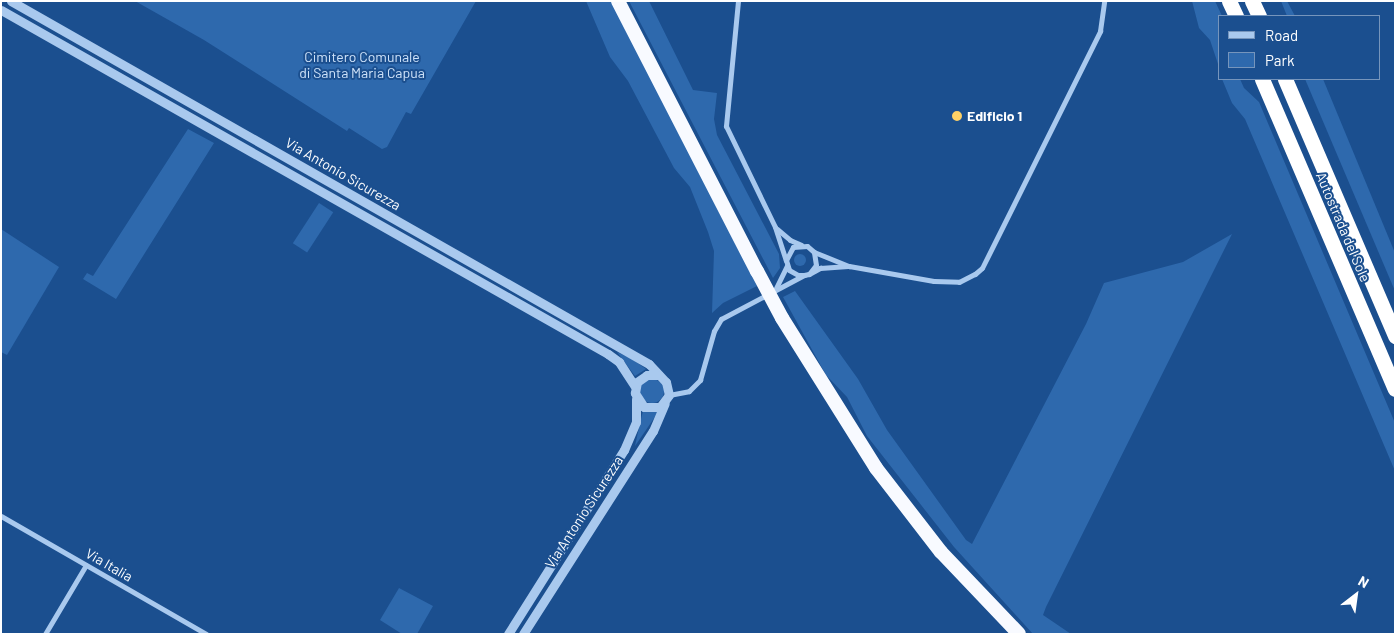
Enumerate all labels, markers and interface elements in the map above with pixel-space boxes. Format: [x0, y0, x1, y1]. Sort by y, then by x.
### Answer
legend [1218, 15, 1381, 80]
text: Road [1265, 26, 1298, 44]
park label: Cimitero Comunale di Santa Maria Capua [299, 49, 425, 82]
text: Park [1265, 51, 1294, 69]
place label: Edificio 1 [967, 108, 1022, 124]
marker: Edificio 1 [951, 110, 963, 122]
street label: Via Antonio Sicurezza [282, 134, 404, 214]
street label: Autostrada del Sole [1312, 170, 1374, 284]
street label: Via Antonio Sicurezza [541, 453, 627, 571]
street label: Via Italia [82, 545, 136, 585]
north arrow [1331, 570, 1381, 620]
text: N [1355, 572, 1372, 591]

